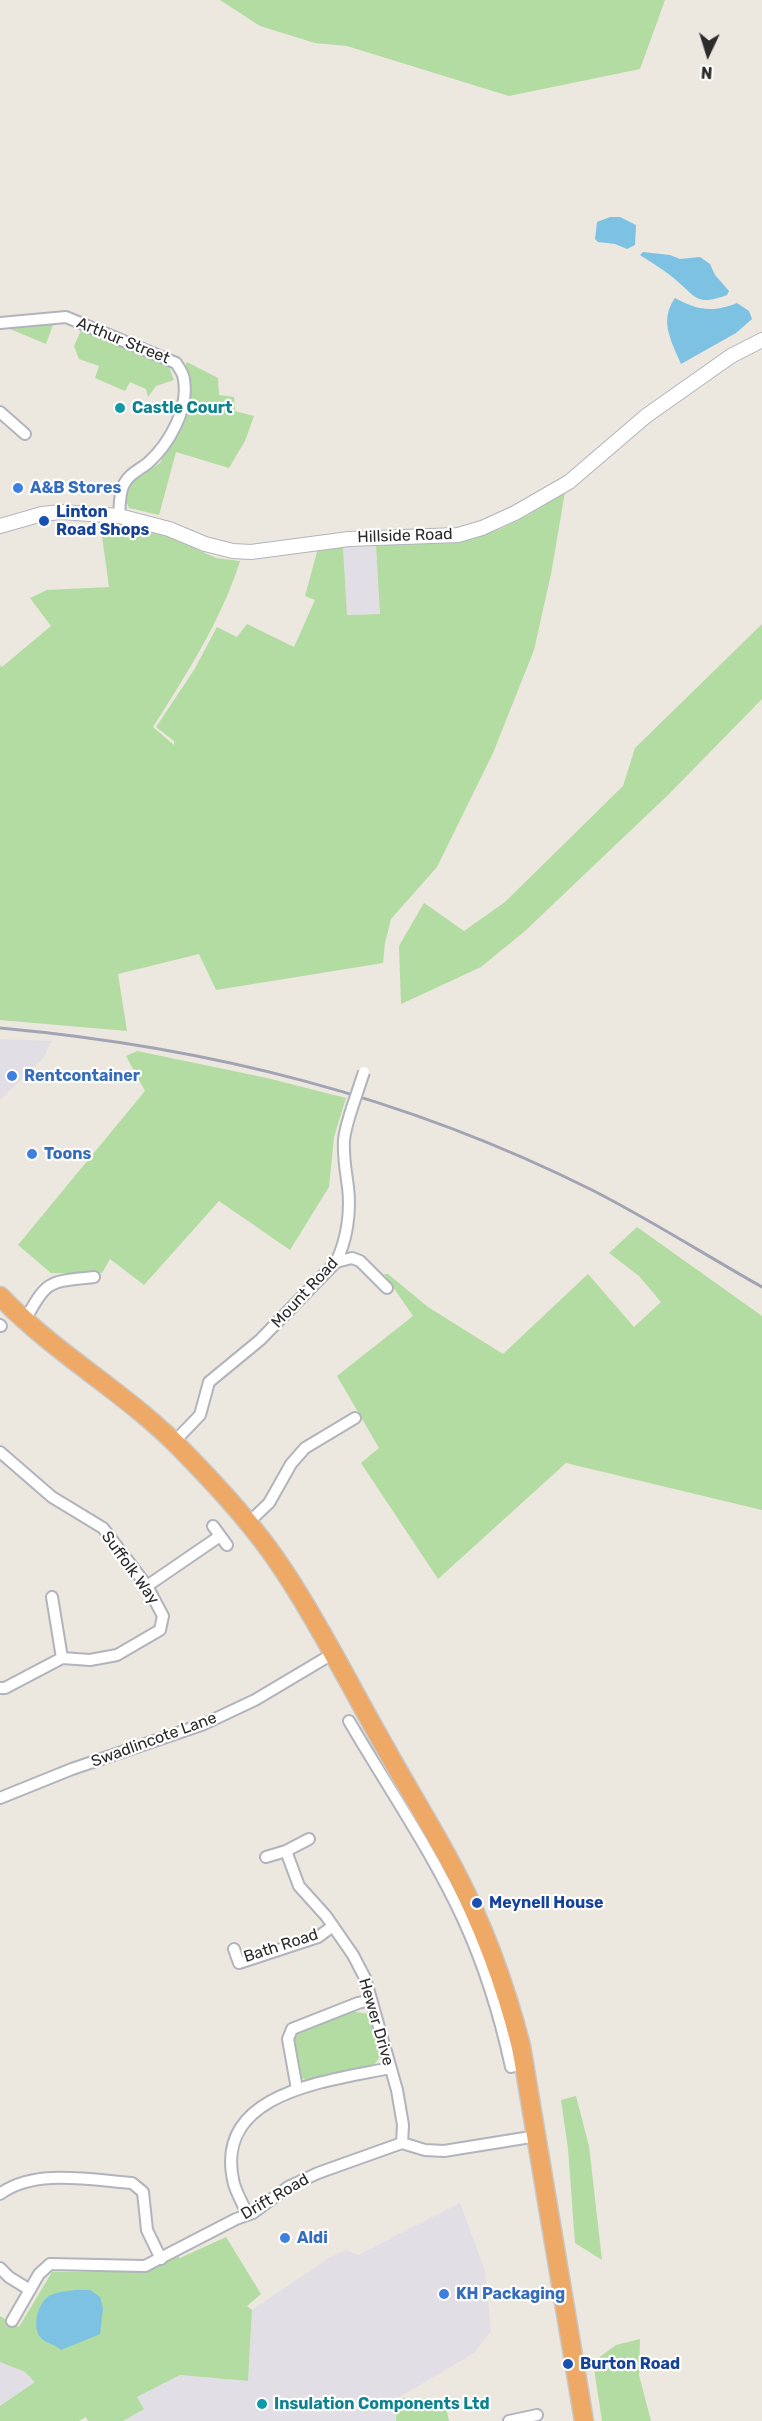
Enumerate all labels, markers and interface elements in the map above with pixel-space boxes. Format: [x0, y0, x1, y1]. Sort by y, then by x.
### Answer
north arrow [678, 24, 738, 84]
text: N [700, 63, 713, 82]
street label: Arthur Street [74, 314, 172, 368]
place label: Castle Court [132, 398, 232, 418]
marker: Castle Court [113, 401, 127, 415]
place label: A&B Stores [30, 478, 121, 498]
marker: A&B Stores [11, 481, 25, 495]
place label: Linton Road Shops [56, 502, 149, 540]
marker: Linton Road Shops [37, 514, 51, 528]
street label: Hillside Road [357, 525, 453, 547]
place label: Rentcontainer [24, 1066, 140, 1086]
marker: Rentcontainer [5, 1069, 19, 1083]
place label: Toons [44, 1144, 91, 1164]
marker: Toons [25, 1147, 39, 1161]
street label: Mount Road [268, 1254, 342, 1332]
street label: Suffolk Way [97, 1528, 163, 1608]
street label: Swadlincote Lane [89, 1708, 219, 1772]
place label: Meynell House [489, 1893, 604, 1913]
marker: Meynell House [470, 1896, 484, 1910]
street label: Bath Road [241, 1925, 321, 1967]
street label: Hewer Drive [354, 1976, 398, 2068]
street label: Drift Road [238, 2170, 312, 2224]
place label: Aldi [297, 2228, 328, 2248]
marker: Aldi [278, 2231, 292, 2245]
place label: KH Packaging [456, 2284, 565, 2304]
marker: KH Packaging [437, 2287, 451, 2301]
place label: Burton Road [580, 2354, 680, 2374]
marker: Burton Road [561, 2357, 575, 2371]
place label: Insulation Components Ltd [274, 2394, 490, 2414]
marker: Insulation Components Ltd [255, 2397, 269, 2411]

